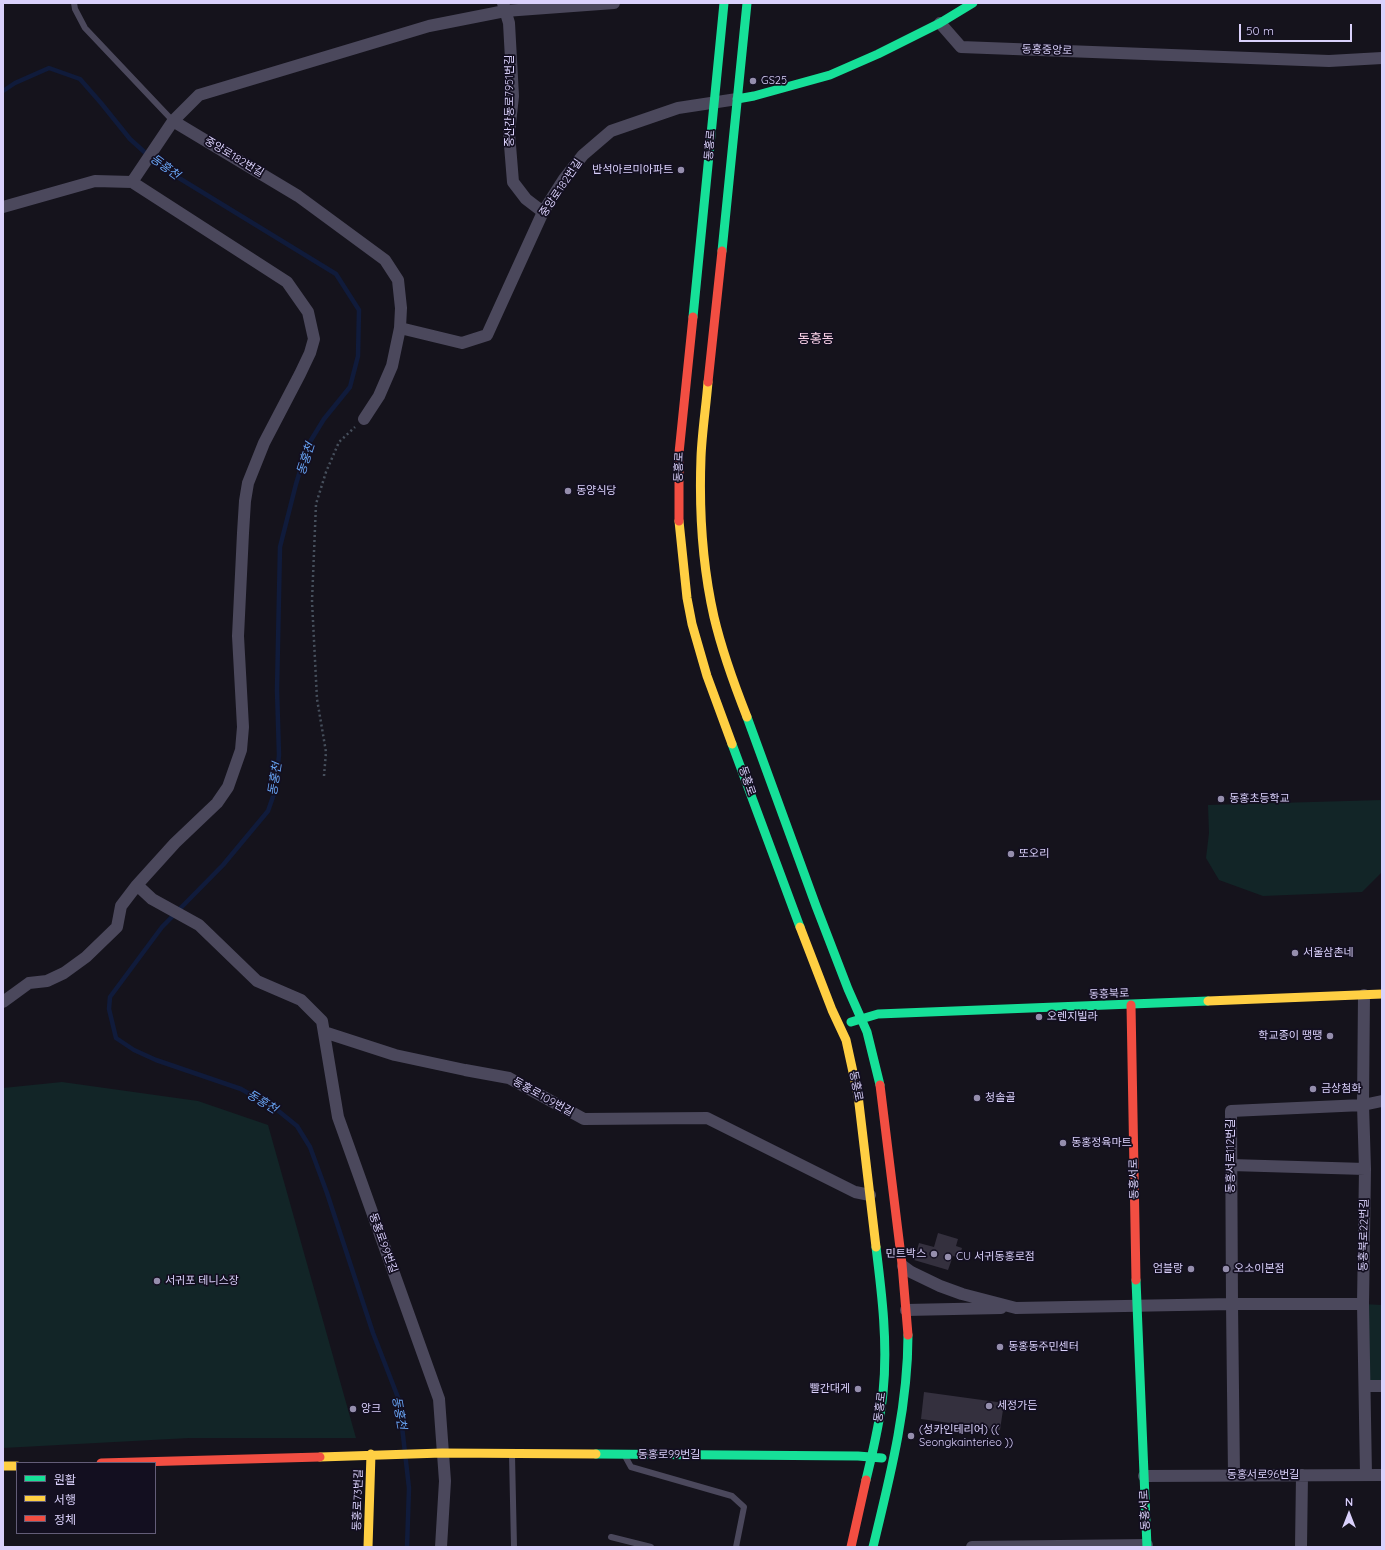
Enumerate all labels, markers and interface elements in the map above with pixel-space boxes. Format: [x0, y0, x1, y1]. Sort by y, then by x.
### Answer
scale bar [1241, 16, 1354, 42]
text: 50 m [1246, 23, 1274, 38]
street label: 동홍중앙로 [1021, 43, 1073, 57]
street label: 중산간동로7951번길 [503, 55, 517, 147]
place label: GS25 [761, 74, 787, 88]
marker: GS25 [748, 76, 758, 86]
street label: 동홍로 [702, 129, 718, 161]
street label: 중앙로182번길 [202, 134, 266, 180]
water label: 동홍천 [147, 151, 183, 183]
street label: 중앙로182번길 [537, 157, 585, 219]
place label: 반석아르미아파트 [592, 163, 673, 177]
marker: 반석아르미아파트 [676, 165, 686, 175]
district label: 동홍동 [798, 331, 834, 347]
water label: 동홍천 [294, 441, 318, 477]
street label: 동홍로 [672, 452, 686, 482]
place label: 동양식당 [576, 484, 616, 498]
marker: 동양식당 [563, 486, 573, 496]
water label: 동홍천 [265, 762, 285, 796]
street label: 동홍로 [736, 764, 758, 798]
place label: 동홍초등학교 [1229, 792, 1290, 806]
marker: 동홍초등학교 [1216, 794, 1226, 804]
place label: 또오리 [1019, 847, 1049, 861]
marker: 또오리 [1006, 849, 1016, 859]
place label: 서울삼촌네 [1303, 946, 1354, 960]
marker: 서울삼촌네 [1290, 948, 1300, 958]
street label: 동홍북로 [1089, 987, 1129, 1001]
place label: 오렌지빌라 [1047, 1010, 1098, 1024]
marker: 오렌지빌라 [1034, 1012, 1044, 1022]
place label: 학교종이 땡땡 [1258, 1029, 1322, 1043]
marker: 학교종이 땡땡 [1325, 1031, 1335, 1041]
street label: 동홍로 [847, 1070, 865, 1102]
street label: 동홍로109번길 [510, 1075, 576, 1119]
place label: 금상첨화 [1321, 1082, 1361, 1096]
marker: 금상첨화 [1308, 1084, 1318, 1094]
water label: 동홍천 [244, 1087, 280, 1117]
place label: 청솔골 [985, 1091, 1015, 1105]
marker: 청솔골 [972, 1093, 982, 1103]
street label: 동홍서로112번길 [1224, 1119, 1238, 1193]
place label: 동홍정육마트 [1071, 1136, 1132, 1150]
marker: 동홍정육마트 [1058, 1138, 1068, 1148]
street label: 동홍서로 [1127, 1159, 1141, 1199]
street label: 동홍북로22번길 [1357, 1198, 1371, 1272]
street label: 동홍로99번길 [366, 1211, 400, 1275]
place label: 민트박스 [886, 1247, 926, 1261]
marker: 민트박스 [929, 1249, 939, 1259]
place label: CU 서귀동홍로점 [956, 1250, 1035, 1264]
marker: CU 서귀동홍로점 [943, 1252, 953, 1262]
place label: 엄블랑 [1153, 1262, 1183, 1276]
place label: 오소이본점 [1234, 1262, 1285, 1276]
marker: 엄블랑 [1186, 1264, 1196, 1274]
marker: 오소이본점 [1221, 1264, 1231, 1274]
place label: 서귀포 테니스장 [165, 1274, 239, 1288]
marker: 서귀포 테니스장 [152, 1276, 162, 1286]
place label: 동홍동주민센터 [1008, 1340, 1079, 1354]
marker: 동홍동주민센터 [995, 1342, 1005, 1352]
place label: 빨간대게 [810, 1382, 850, 1396]
marker: 빨간대게 [853, 1384, 863, 1394]
street label: 동홍로 [872, 1391, 888, 1423]
water label: 동홍천 [389, 1395, 409, 1431]
place label: 세정가든 [997, 1399, 1037, 1413]
marker: 세정가든 [984, 1401, 994, 1411]
place label: 앙크 [361, 1402, 381, 1416]
marker: 앙크 [348, 1404, 358, 1414]
place label: (성카인테리어) (( Seongkainterieo )) [919, 1423, 1013, 1449]
marker: (성카인테리어) (( Seongkainterieo )) [906, 1431, 916, 1441]
street label: 동홍로99번길 [638, 1448, 700, 1462]
legend [16, 1462, 156, 1534]
street label: 동홍서로96번길 [1227, 1468, 1299, 1482]
street label: 동홍로73번길 [350, 1469, 366, 1531]
text: 원활 [54, 1472, 76, 1487]
street label: 동홍서로 [1137, 1489, 1153, 1531]
text: 서행 [54, 1492, 76, 1507]
north arrow [1329, 1494, 1369, 1534]
text: N [1345, 1495, 1353, 1509]
text: 정체 [54, 1512, 76, 1527]

